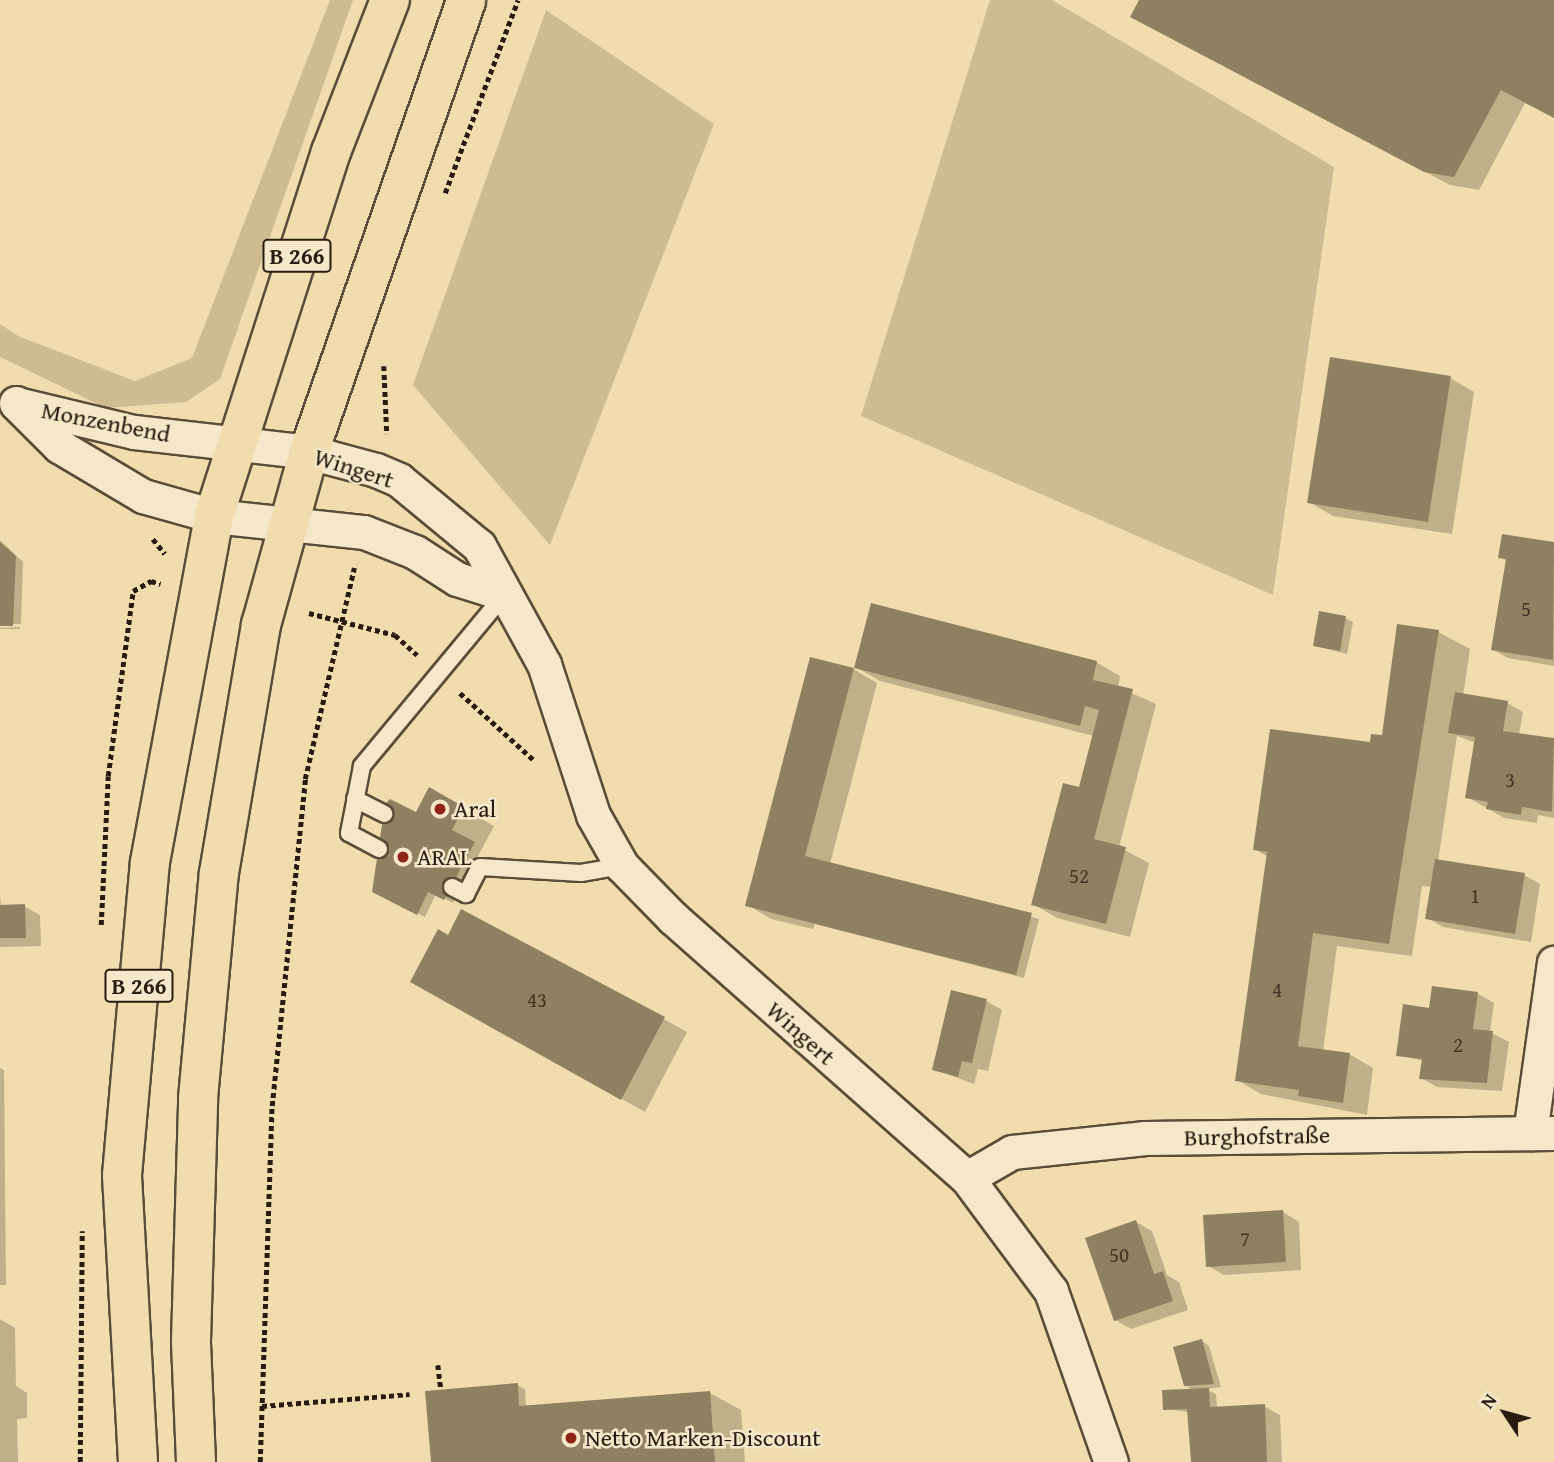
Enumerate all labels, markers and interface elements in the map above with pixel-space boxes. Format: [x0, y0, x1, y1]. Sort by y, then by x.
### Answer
road number: B 266 [262, 236, 332, 276]
street label: Monzenbend [39, 395, 173, 449]
street label: Wingert [310, 442, 398, 494]
house number: 5 [1521, 596, 1531, 622]
house number: 3 [1505, 767, 1515, 793]
place label: Aral [454, 795, 496, 823]
marker: Aral [432, 801, 448, 817]
place label: ARAL [417, 843, 472, 871]
marker: ARAL [395, 849, 411, 865]
house number: 52 [1069, 863, 1089, 889]
house number: 1 [1470, 883, 1480, 909]
road number: B 266 [104, 967, 174, 1006]
house number: 4 [1272, 977, 1282, 1003]
house number: 43 [527, 987, 547, 1013]
street label: Wingert [761, 995, 841, 1071]
house number: 2 [1453, 1032, 1463, 1058]
street label: Burghofstraße [1184, 1120, 1330, 1152]
house number: 7 [1240, 1226, 1250, 1252]
house number: 50 [1109, 1242, 1129, 1268]
north arrow [1470, 1378, 1540, 1448]
text: N [1473, 1387, 1503, 1414]
place label: Netto Marken-Discount [585, 1424, 821, 1452]
marker: Netto Marken-Discount [563, 1430, 579, 1446]

